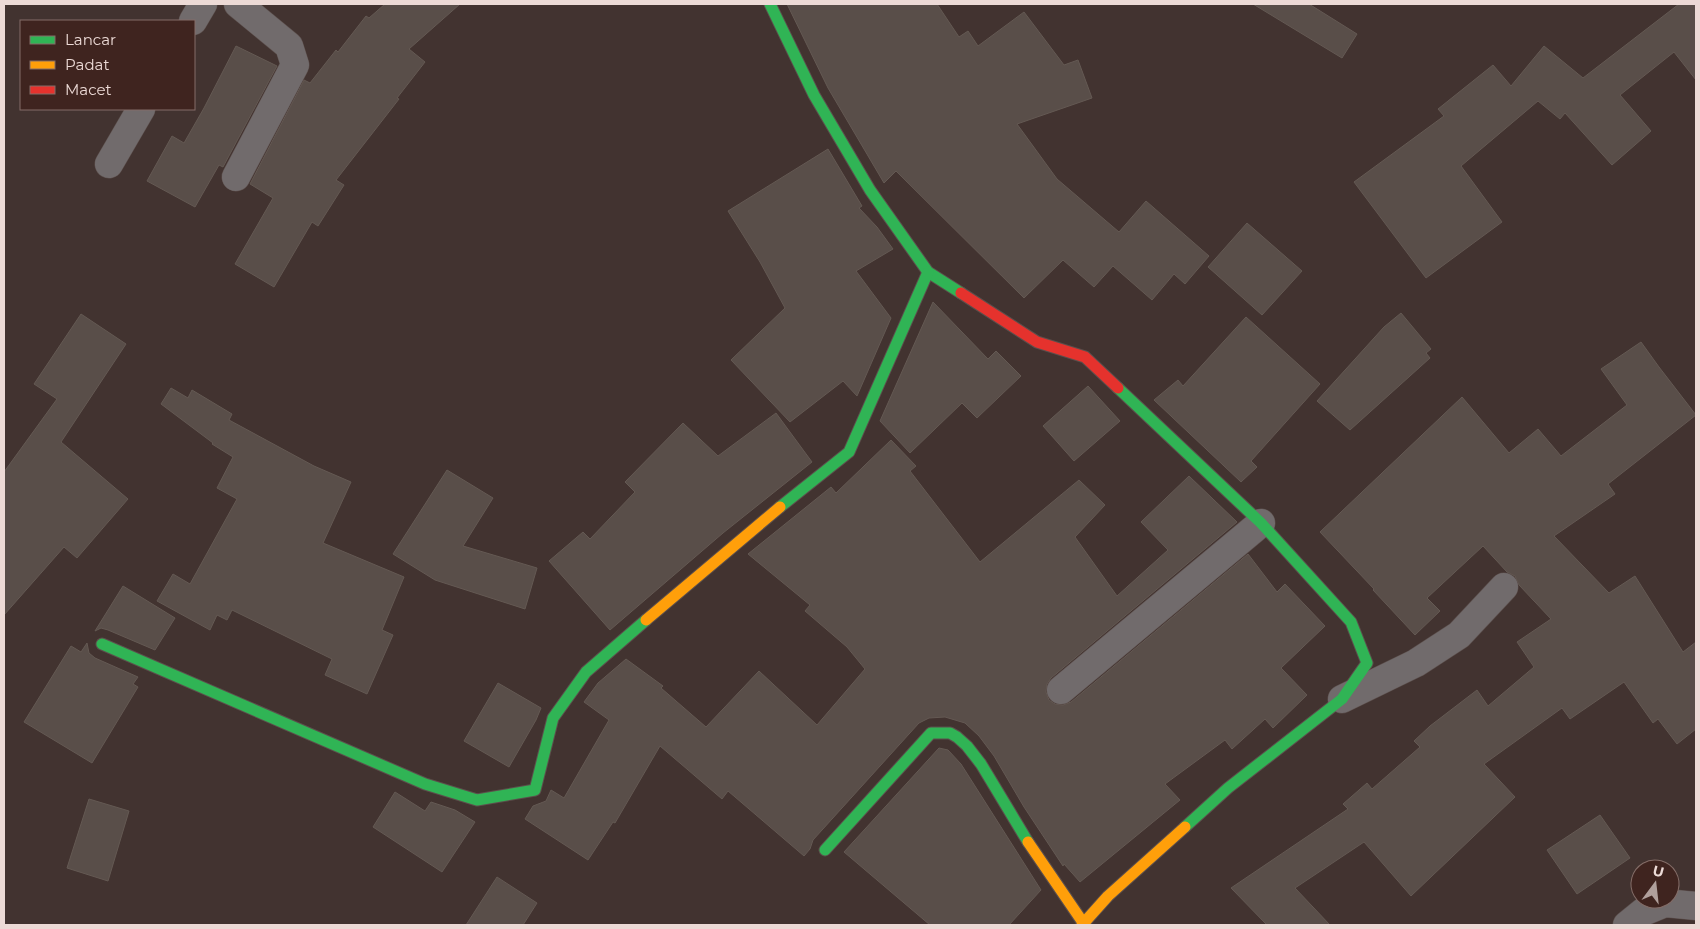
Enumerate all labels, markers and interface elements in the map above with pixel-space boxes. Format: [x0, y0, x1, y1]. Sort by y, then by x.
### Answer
legend [20, 20, 195, 110]
text: Lancar [65, 30, 116, 49]
text: Padat [65, 55, 110, 74]
text: Macet [65, 80, 112, 99]
north arrow [1630, 859, 1680, 909]
text: U [1651, 861, 1666, 882]

